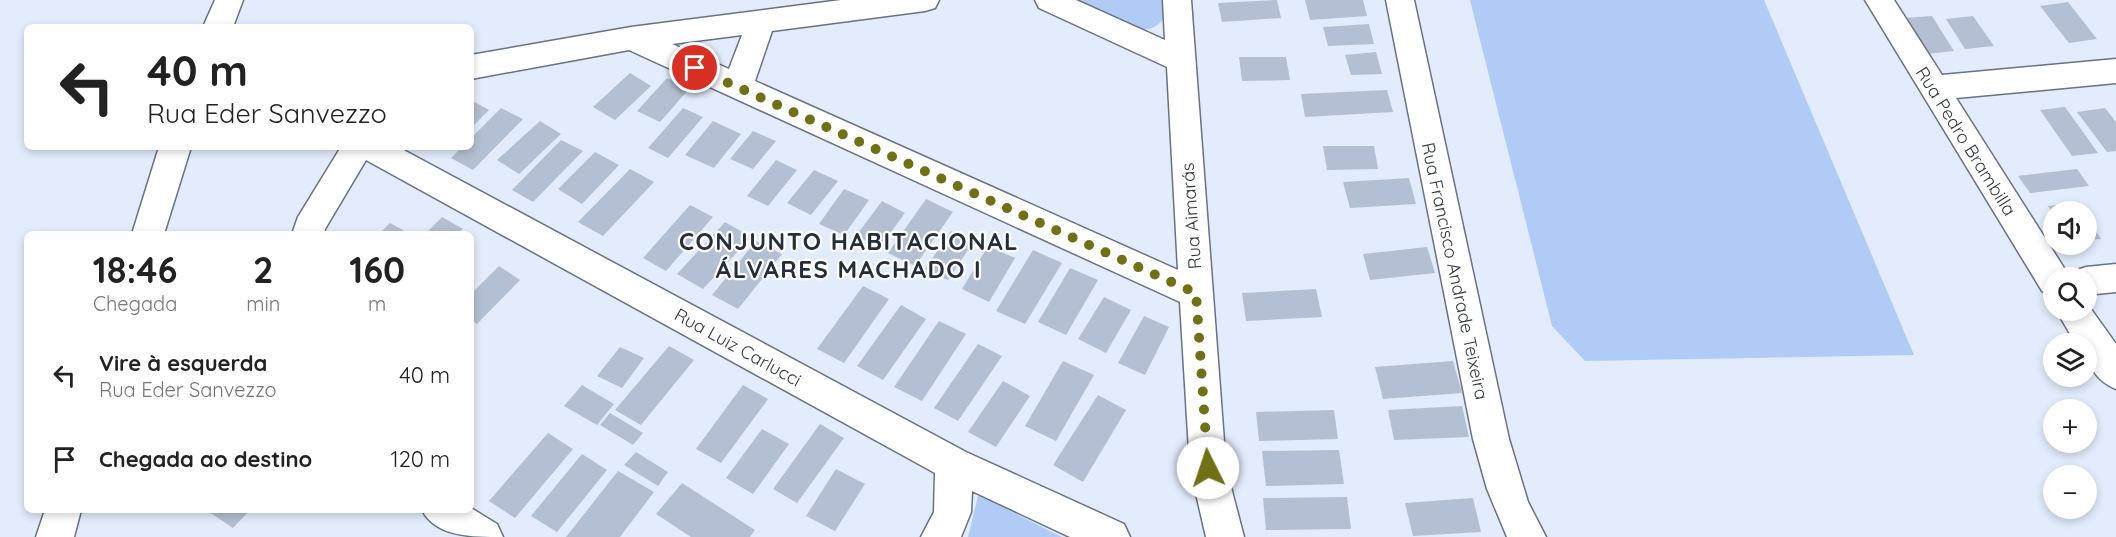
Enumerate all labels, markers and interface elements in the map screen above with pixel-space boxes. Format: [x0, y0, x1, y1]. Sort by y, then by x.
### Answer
pin [669, 42, 720, 93]
text: 40 m [147, 44, 248, 97]
icon: left [48, 48, 126, 126]
icon: arrive [678, 51, 711, 84]
street label: Rua Pedro Brambilla [1911, 62, 2021, 220]
text: Rua Eder Sanvezzo [147, 96, 387, 130]
street label: Rua Francisco Andrade Teixeira [1416, 140, 1494, 402]
street label: Rua Aimarás [1176, 162, 1206, 270]
map controls [2043, 201, 2097, 519]
button: sound [2043, 201, 2097, 255]
district label: CONJUNTO HABITACIONAL ÁLVARES MACHADO I [679, 226, 1019, 284]
text: 18:46 [93, 247, 177, 292]
text: 2 [253, 247, 274, 292]
text: 160 [349, 247, 405, 292]
button: search [2043, 267, 2097, 321]
text: Chegada [93, 291, 177, 316]
text: min [246, 291, 280, 316]
text: m [368, 291, 386, 316]
street label: Rua Luiz Carlucci [671, 303, 805, 391]
button: layers [2043, 333, 2097, 387]
text: Vire à esquerda [99, 349, 267, 377]
icon: left [48, 359, 81, 392]
text: 40 m [399, 361, 450, 389]
text: Rua Eder Sanvezzo [99, 377, 277, 402]
button: + [2043, 399, 2097, 453]
position arrow [1176, 436, 1240, 500]
icon: arrive [48, 443, 81, 476]
text: Chegada ao destino [99, 445, 312, 473]
text: 120 m [391, 445, 450, 473]
button: − [2043, 465, 2097, 519]

